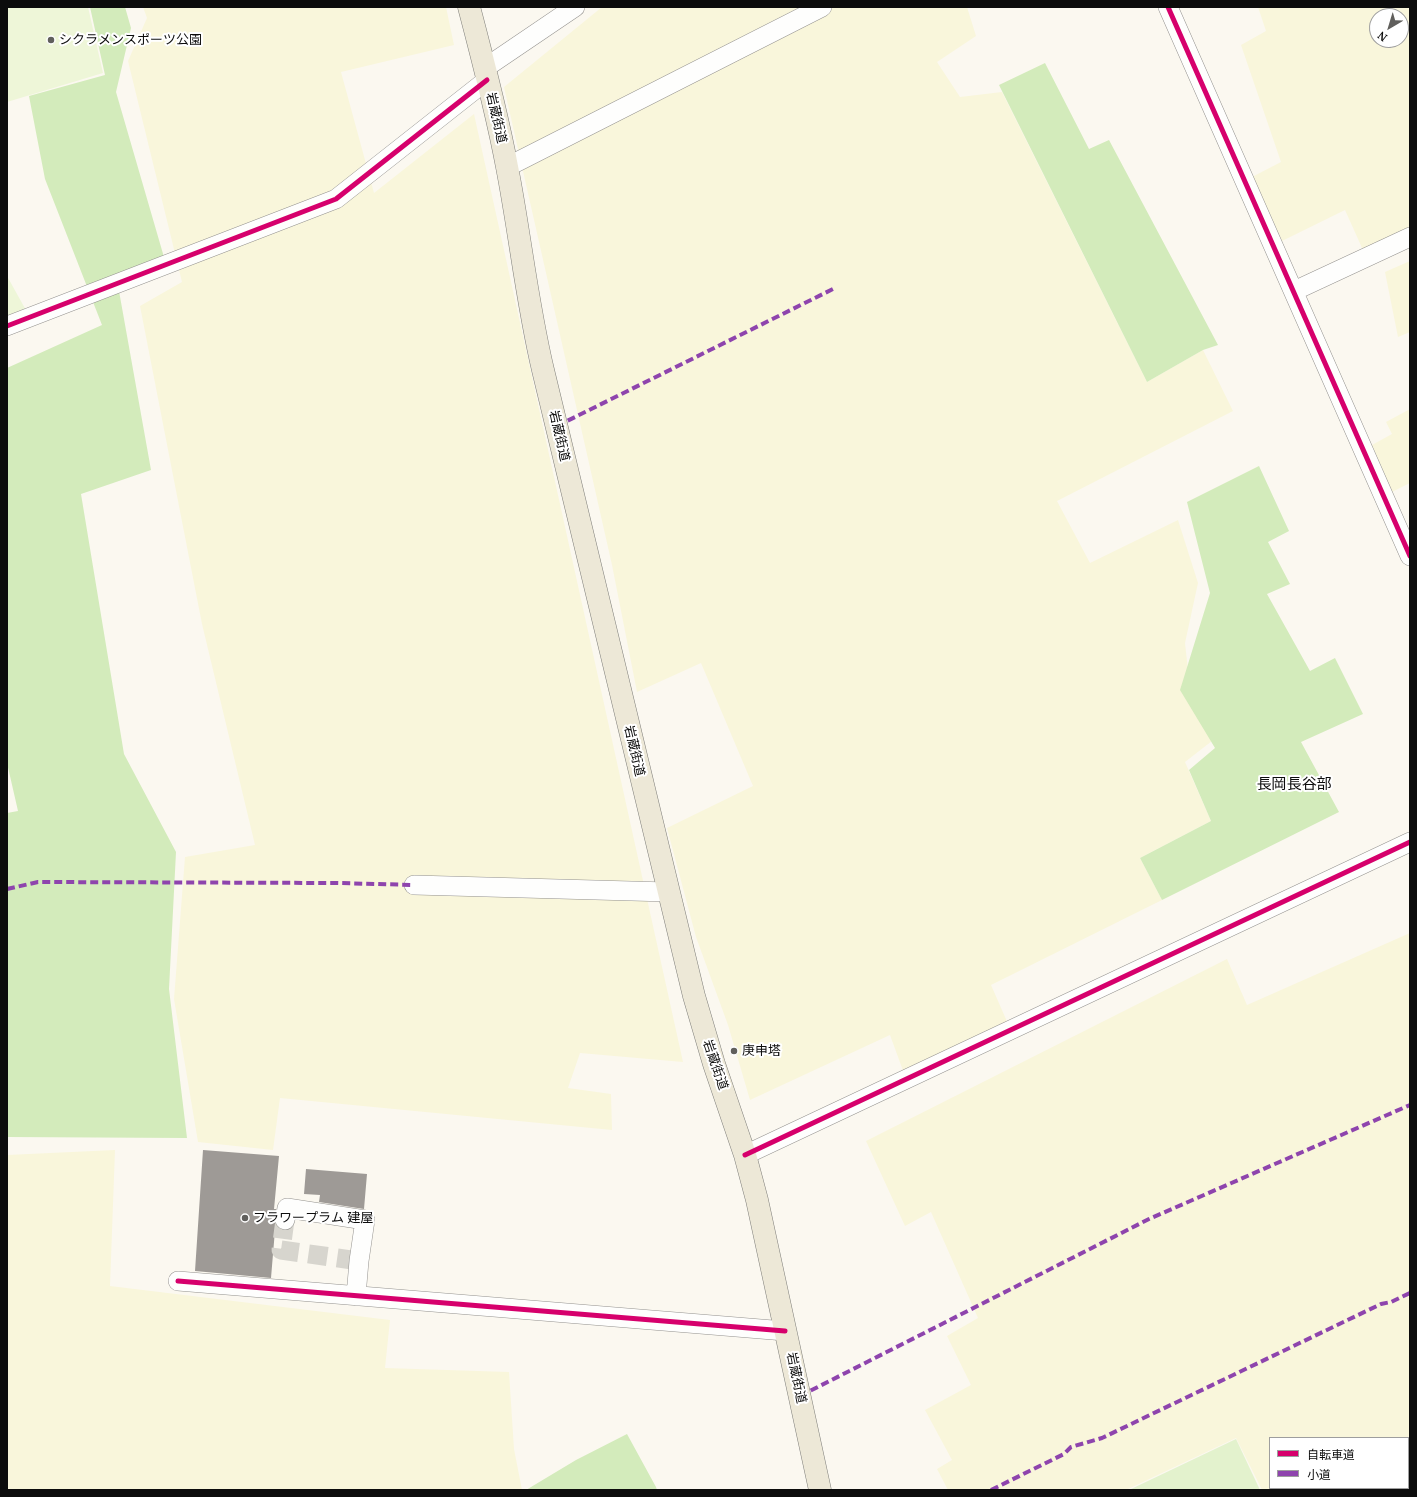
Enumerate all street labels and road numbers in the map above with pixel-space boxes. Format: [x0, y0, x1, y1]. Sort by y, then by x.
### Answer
street label: 岩蔵街道 [483, 91, 509, 145]
street label: 岩蔵街道 [546, 409, 572, 463]
street label: 岩蔵街道 [621, 724, 647, 778]
street label: 岩蔵街道 [699, 1038, 731, 1092]
street label: 岩蔵街道 [783, 1351, 809, 1405]

